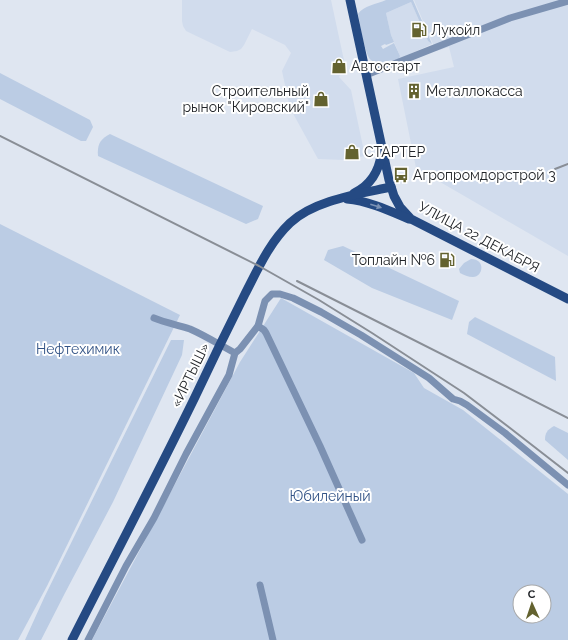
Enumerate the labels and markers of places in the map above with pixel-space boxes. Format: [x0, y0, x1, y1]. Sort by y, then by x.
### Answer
fuel station icon: Лукойл [410, 21, 428, 39]
place label: Лукойл [431, 22, 480, 38]
shop icon: Автостарт [330, 57, 348, 75]
place label: Автостарт [351, 58, 421, 74]
building icon: Металлокасса [405, 82, 423, 100]
place label: Строительный рынок "Кировский" [182, 83, 309, 115]
place label: Металлокасса [426, 83, 523, 99]
shop icon: Строительный рынок "Кировский" [312, 90, 330, 108]
shop icon: СТАРТЕР [343, 143, 361, 161]
place label: СТАРТЕР [364, 144, 425, 160]
bus stop icon: Агропромдорстрой 3 [392, 166, 410, 184]
place label: Агропромдорстрой 3 [413, 167, 556, 183]
fuel station icon: Топлайн №6 [438, 251, 456, 269]
place label: Топлайн №6 [352, 252, 435, 268]

